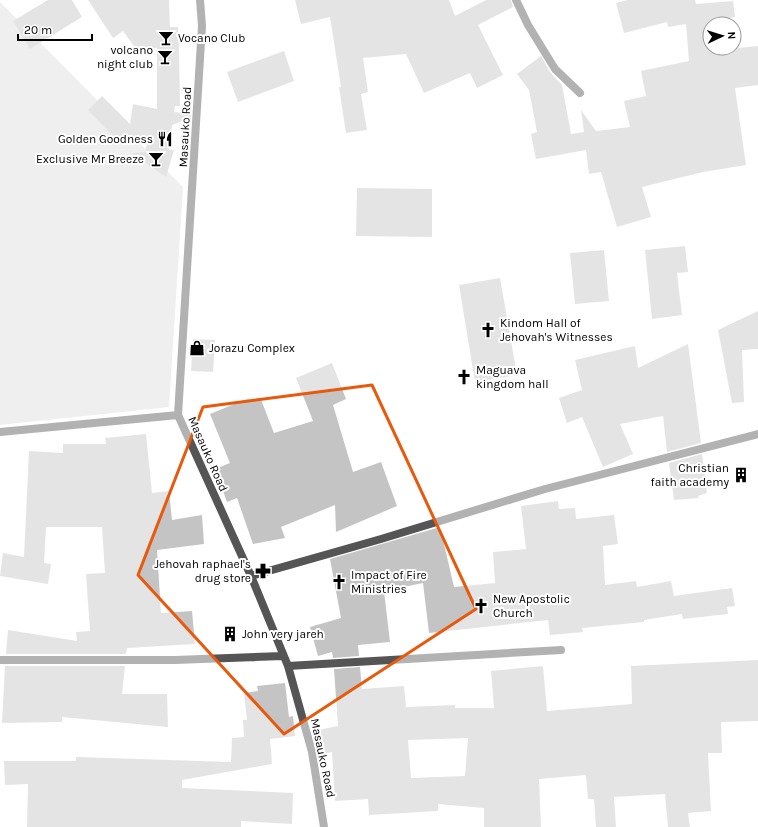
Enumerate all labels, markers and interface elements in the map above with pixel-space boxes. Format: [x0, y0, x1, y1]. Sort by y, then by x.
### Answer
scale bar [18, 16, 92, 42]
north arrow [702, 16, 742, 56]
text: 20 m [24, 23, 52, 37]
bar icon: Vocano Club [157, 29, 175, 47]
place label: Vocano Club [178, 31, 245, 45]
text: N [725, 31, 738, 40]
place label: volcano night club [97, 43, 153, 71]
bar icon: volcano night club [156, 48, 174, 66]
street label: Masauko Road [176, 86, 194, 168]
restaurant icon: Golden Goodness [156, 130, 174, 148]
place label: Golden Goodness [58, 132, 153, 146]
bar icon: Exclusive Mr Breeze [147, 150, 165, 168]
place label: Exclusive Mr Breeze [36, 152, 144, 166]
place label: Kindom Hall of Jehovah's Witnesses [500, 316, 613, 344]
church icon: Kindom Hall of Jehovah's Witnesses [479, 321, 497, 339]
shop icon: Jorazu Complex [188, 339, 206, 357]
place label: Jorazu Complex [209, 341, 295, 355]
place label: Maguava kingdom hall [476, 363, 549, 391]
church icon: Maguava kingdom hall [455, 368, 473, 386]
street label: Masauko Road [185, 414, 231, 494]
place label: Christian faith academy [651, 461, 729, 489]
building icon: Christian faith academy [732, 466, 750, 484]
place label: Jehovah raphael's drug store [154, 557, 251, 585]
pharmacy icon: Jehovah raphael's drug store [254, 562, 272, 580]
place label: Impact of Fire Ministries [351, 568, 427, 596]
church icon: Impact of Fire Ministries [330, 573, 348, 591]
place label: New Apostolic Church [493, 592, 570, 620]
church icon: New Apostolic Church [472, 597, 490, 615]
building icon: John very jareh [221, 625, 239, 643]
place label: John very jareh [242, 627, 324, 641]
street label: Masauko Road [308, 717, 338, 799]

